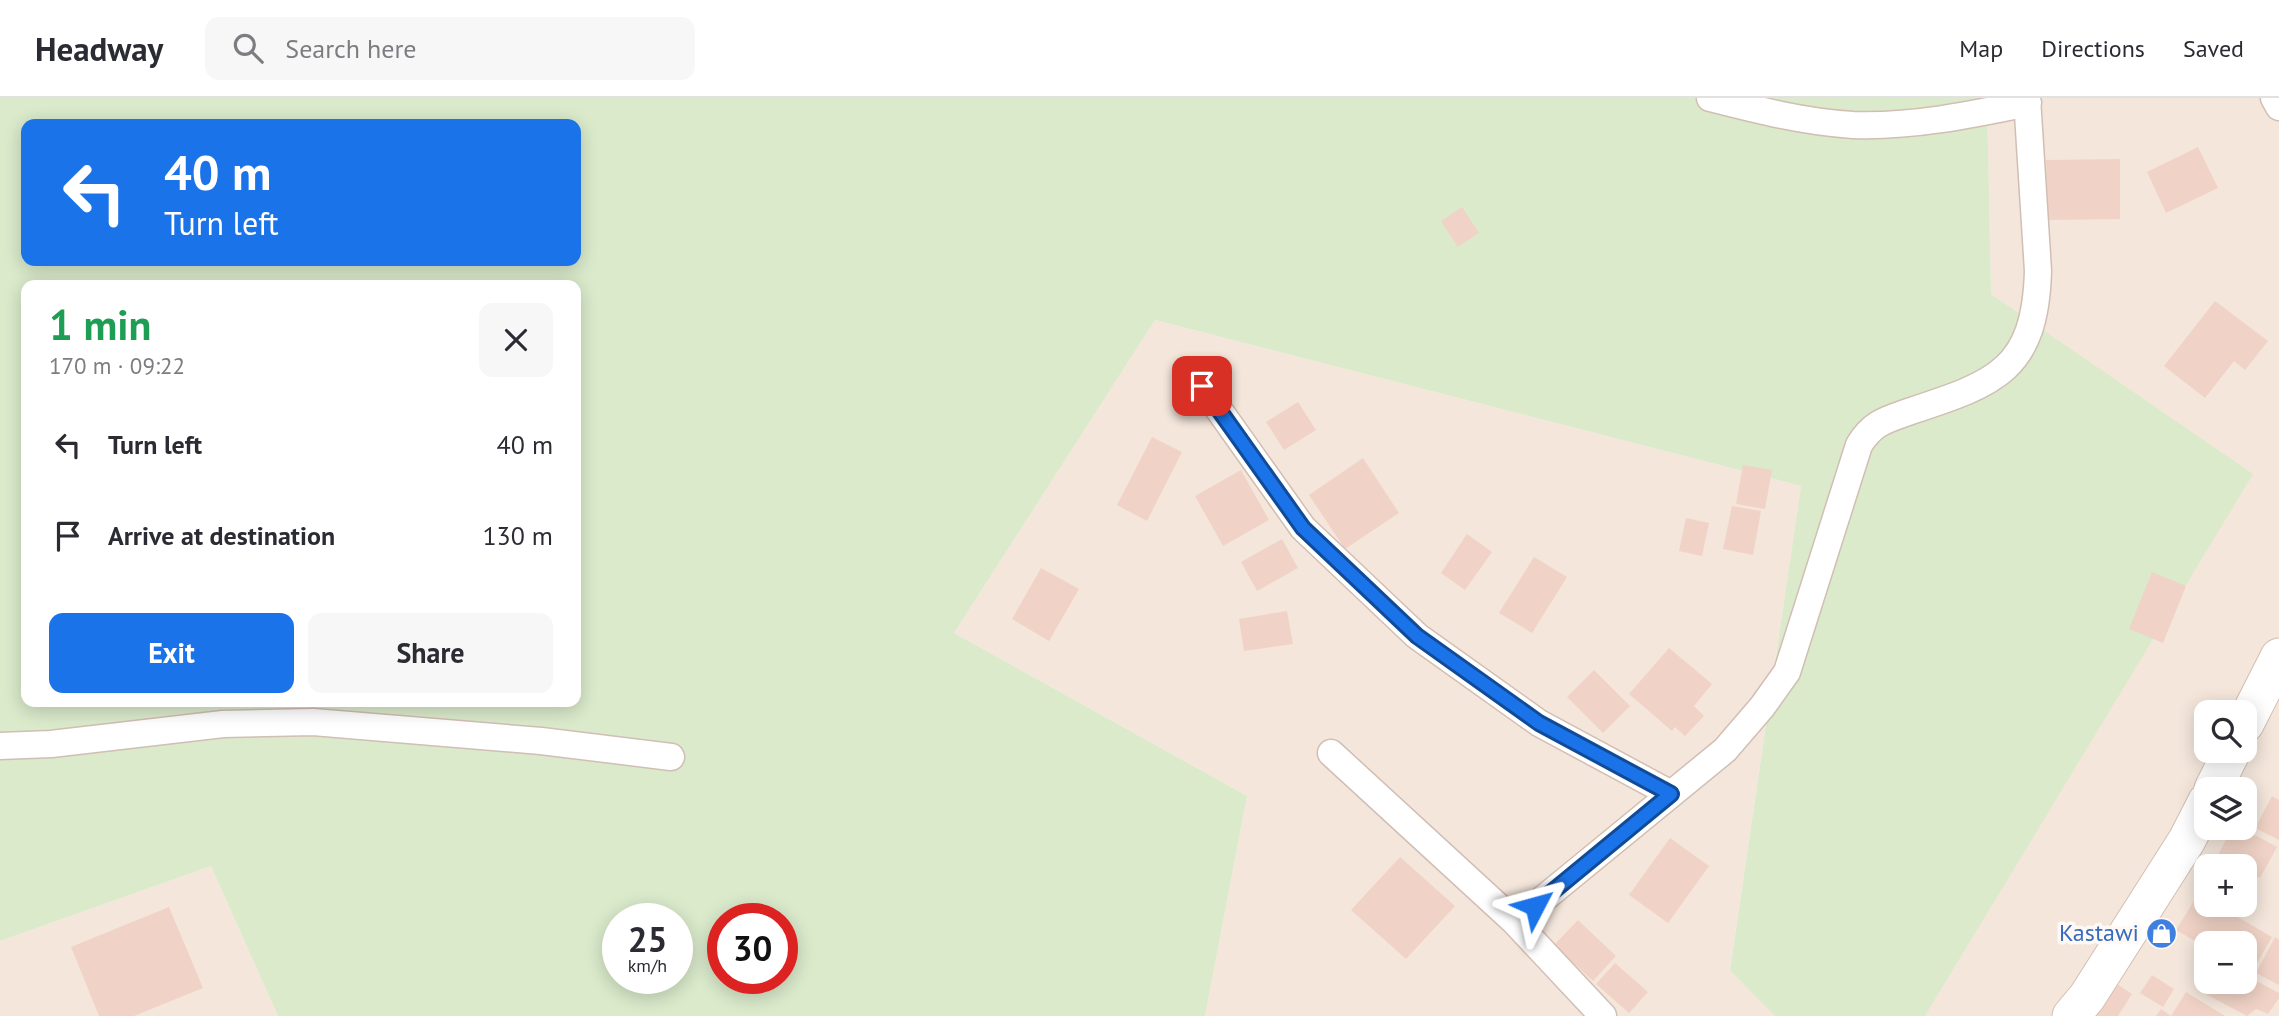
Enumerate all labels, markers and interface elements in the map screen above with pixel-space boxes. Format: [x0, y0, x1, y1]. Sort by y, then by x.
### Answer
search box [205, 17, 695, 80]
text: Headway [35, 27, 163, 70]
icon: search [229, 29, 267, 67]
text: Search here [285, 32, 416, 65]
text: Map [1959, 33, 2003, 64]
text: Directions [2041, 33, 2145, 64]
text: Saved [2183, 33, 2244, 64]
text: 40 m [164, 140, 271, 204]
icon: left [49, 147, 140, 238]
text: Turn left [164, 202, 279, 244]
text: 1 min [49, 297, 151, 352]
button: close [479, 303, 553, 377]
text: 170 m · 09:22 [49, 351, 185, 380]
pin [1172, 356, 1232, 416]
icon: arrive [1183, 367, 1221, 405]
icon: left [49, 426, 87, 464]
text: Turn left [108, 428, 202, 461]
text: 40 m [497, 428, 553, 461]
icon: arrive [49, 517, 87, 555]
text: Arrive at destination [108, 519, 335, 552]
text: 130 m [482, 519, 553, 552]
button: Exit [49, 613, 294, 693]
button: Share [308, 613, 553, 693]
map controls [2194, 700, 2257, 994]
button: search [2194, 700, 2257, 763]
button: layers [2194, 777, 2257, 840]
button: + [2194, 854, 2257, 917]
position arrow [1498, 869, 1572, 943]
speed limit sign: 30 [707, 903, 798, 994]
text: 25 [628, 916, 667, 962]
shop icon: Kastawi [2145, 916, 2179, 950]
place label: Kastawi [2059, 917, 2139, 948]
button: − [2194, 931, 2257, 994]
text: km/h [628, 954, 667, 977]

